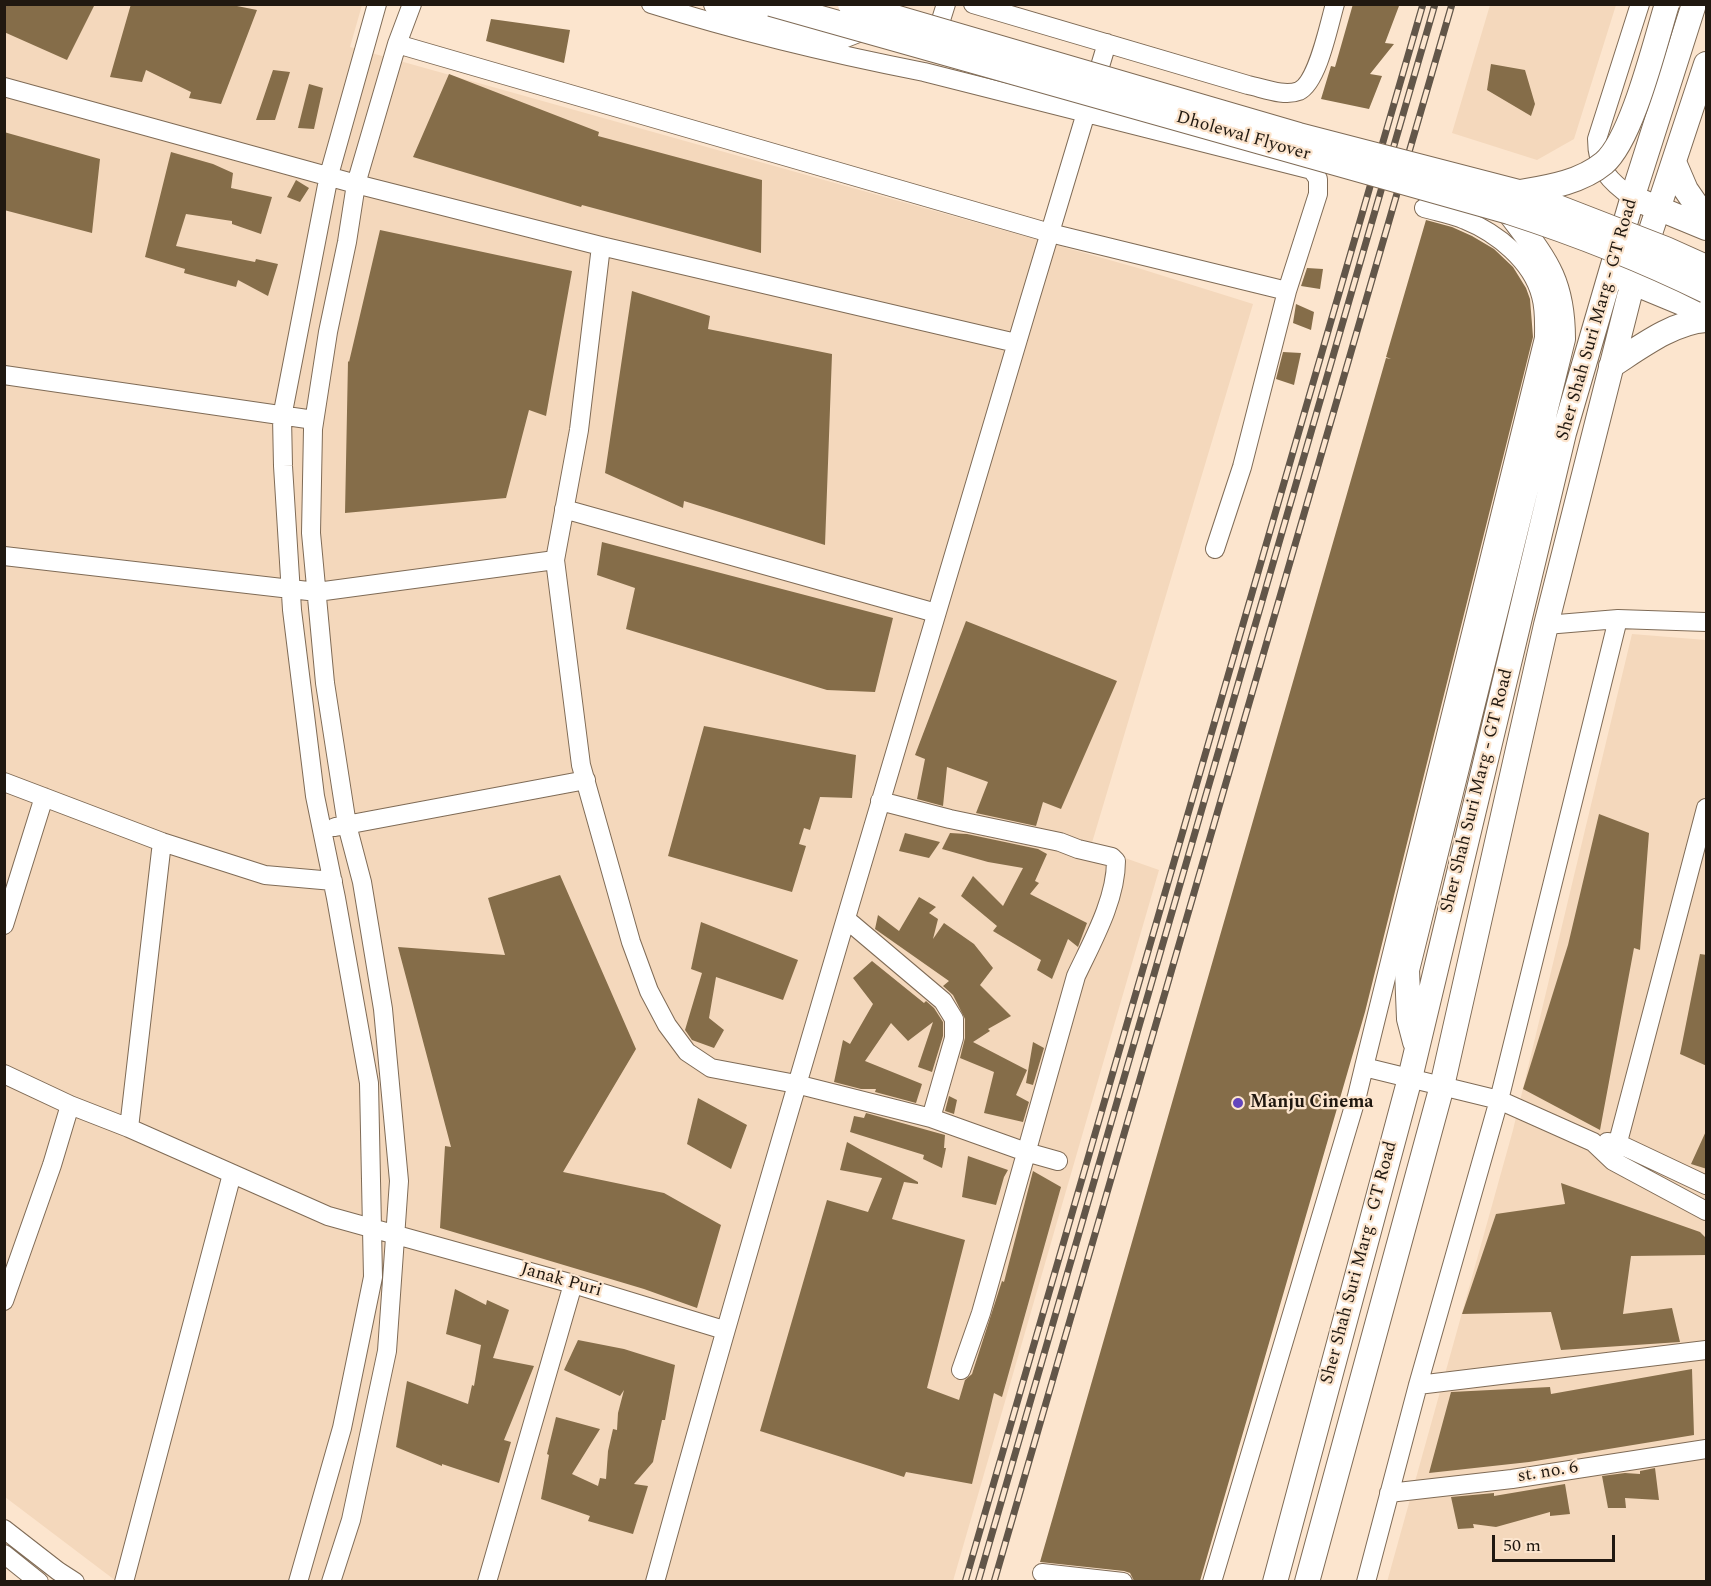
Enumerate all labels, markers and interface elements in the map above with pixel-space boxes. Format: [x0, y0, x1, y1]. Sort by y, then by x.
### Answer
street label: Dholewal Flyover [1173, 107, 1313, 167]
street label: Sher Shah Suri Marg - GT Road [1553, 196, 1643, 444]
street label: Sher Shah Suri Marg - GT Road [1437, 667, 1519, 915]
place label: Manju Cinema [1250, 1092, 1374, 1114]
marker: Manju Cinema [1231, 1096, 1245, 1110]
street label: Sher Shah Suri Marg - GT Road [1317, 1139, 1403, 1387]
street label: Janak Puri [518, 1259, 604, 1303]
street label: st. no. 6 [1516, 1458, 1580, 1488]
scale bar [1495, 1523, 1618, 1561]
text: 50 m [1503, 1532, 1541, 1559]

